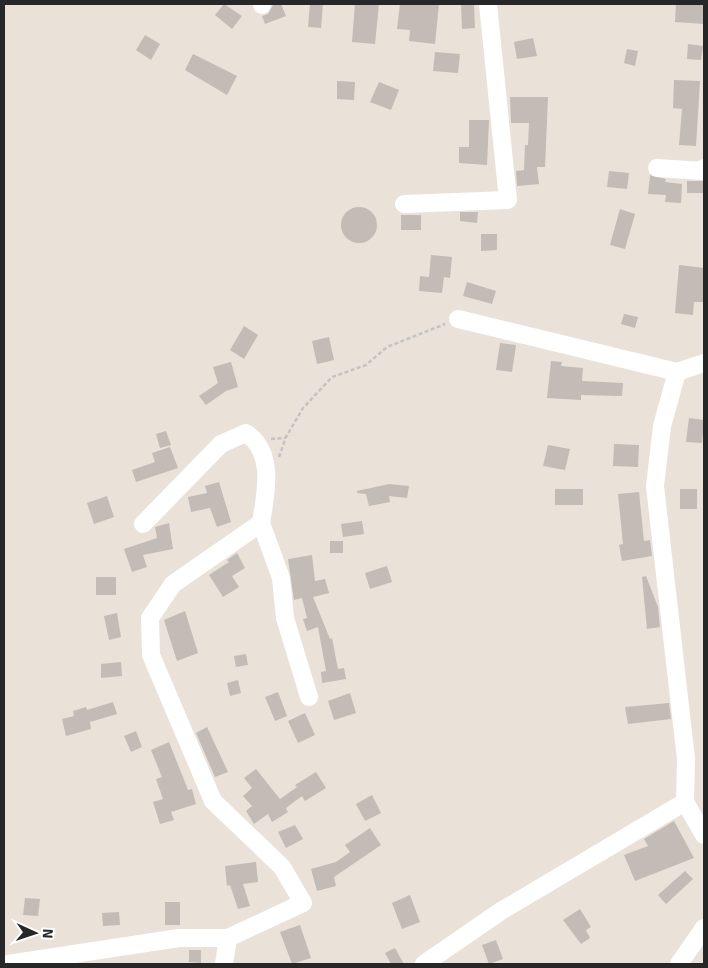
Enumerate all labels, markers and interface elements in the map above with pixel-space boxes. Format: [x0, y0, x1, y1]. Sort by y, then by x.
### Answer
north arrow [10, 908, 60, 958]
text: N [39, 928, 56, 939]

